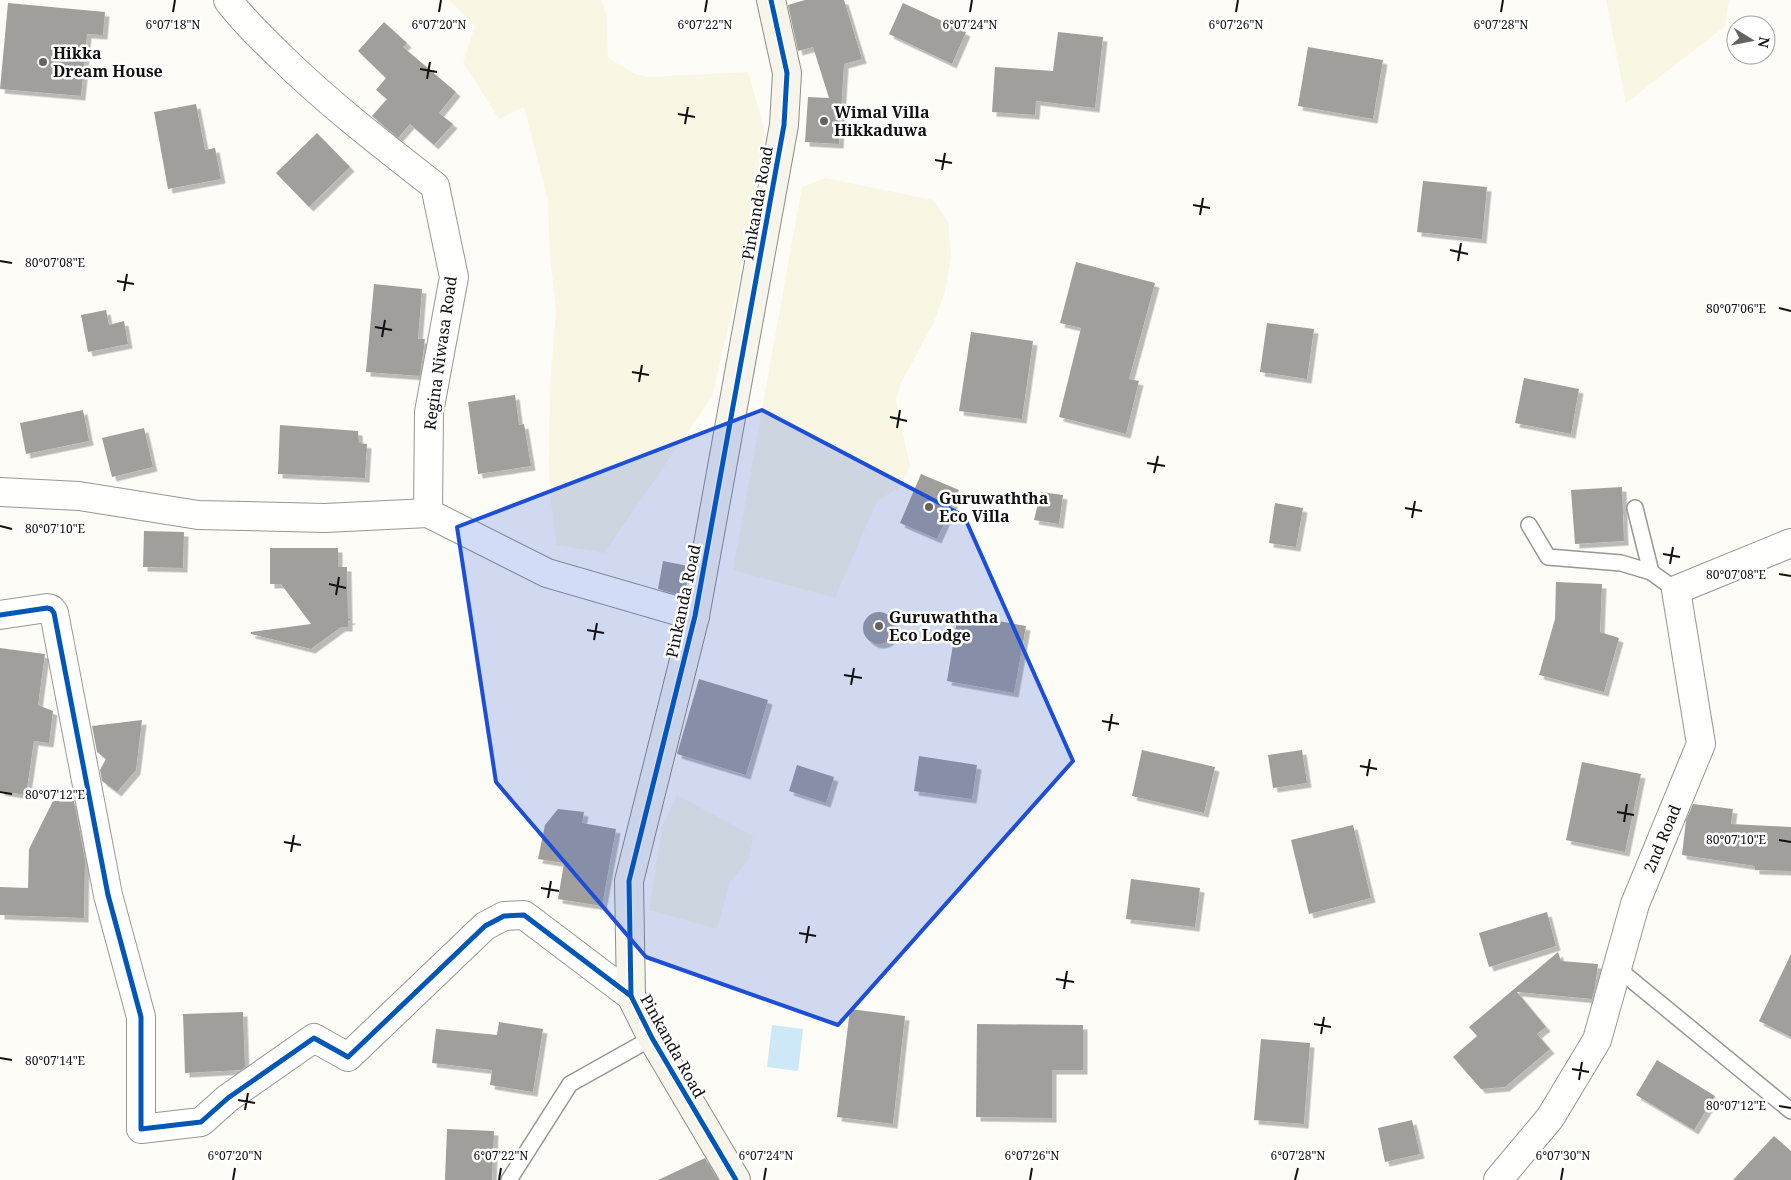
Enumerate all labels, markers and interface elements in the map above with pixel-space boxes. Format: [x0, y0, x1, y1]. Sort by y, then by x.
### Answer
north arrow [1726, 15, 1776, 65]
text: 6°07'18"N [145, 16, 201, 33]
text: 6°07'20"N [411, 16, 467, 33]
text: 6°07'22"N [677, 16, 733, 33]
text: 6°07'24"N [942, 16, 998, 33]
text: 6°07'26"N [1208, 16, 1264, 33]
text: 6°07'28"N [1473, 16, 1529, 33]
text: N [1754, 35, 1775, 49]
place label: Hikka Dream House [53, 42, 163, 82]
marker: Hikka Dream House [37, 56, 49, 68]
place label: Wimal Villa Hikkaduwa [834, 101, 930, 141]
marker: Wimal Villa Hikkaduwa [818, 115, 830, 127]
street label: Pinkanda Road [736, 144, 778, 262]
text: 80°07'08"E [25, 254, 85, 271]
street label: Regina Niwasa Road [418, 274, 462, 431]
text: 80°07'06"E [1706, 300, 1766, 317]
place label: Guruwaththa Eco Villa [939, 487, 1049, 527]
marker: Guruwaththa Eco Villa [923, 501, 935, 513]
text: 80°07'10"E [25, 520, 85, 537]
street label: Pinkanda Road [660, 542, 706, 660]
text: 80°07'08"E [1706, 566, 1766, 583]
place label: Guruwaththa Eco Lodge [889, 606, 999, 646]
marker: Guruwaththa Eco Lodge [873, 620, 885, 632]
text: 80°07'12"E [25, 786, 85, 803]
street label: 2nd Road [1638, 801, 1686, 876]
text: 80°07'10"E [1706, 831, 1766, 848]
street label: Pinkanda Road [635, 990, 711, 1102]
text: 80°07'14"E [25, 1052, 85, 1069]
text: 80°07'12"E [1706, 1097, 1766, 1114]
text: 6°07'20"N [207, 1147, 263, 1164]
text: 6°07'22"N [473, 1147, 529, 1164]
text: 6°07'24"N [738, 1147, 794, 1164]
text: 6°07'26"N [1004, 1147, 1060, 1164]
text: 6°07'28"N [1270, 1147, 1326, 1164]
text: 6°07'30"N [1535, 1147, 1591, 1164]

